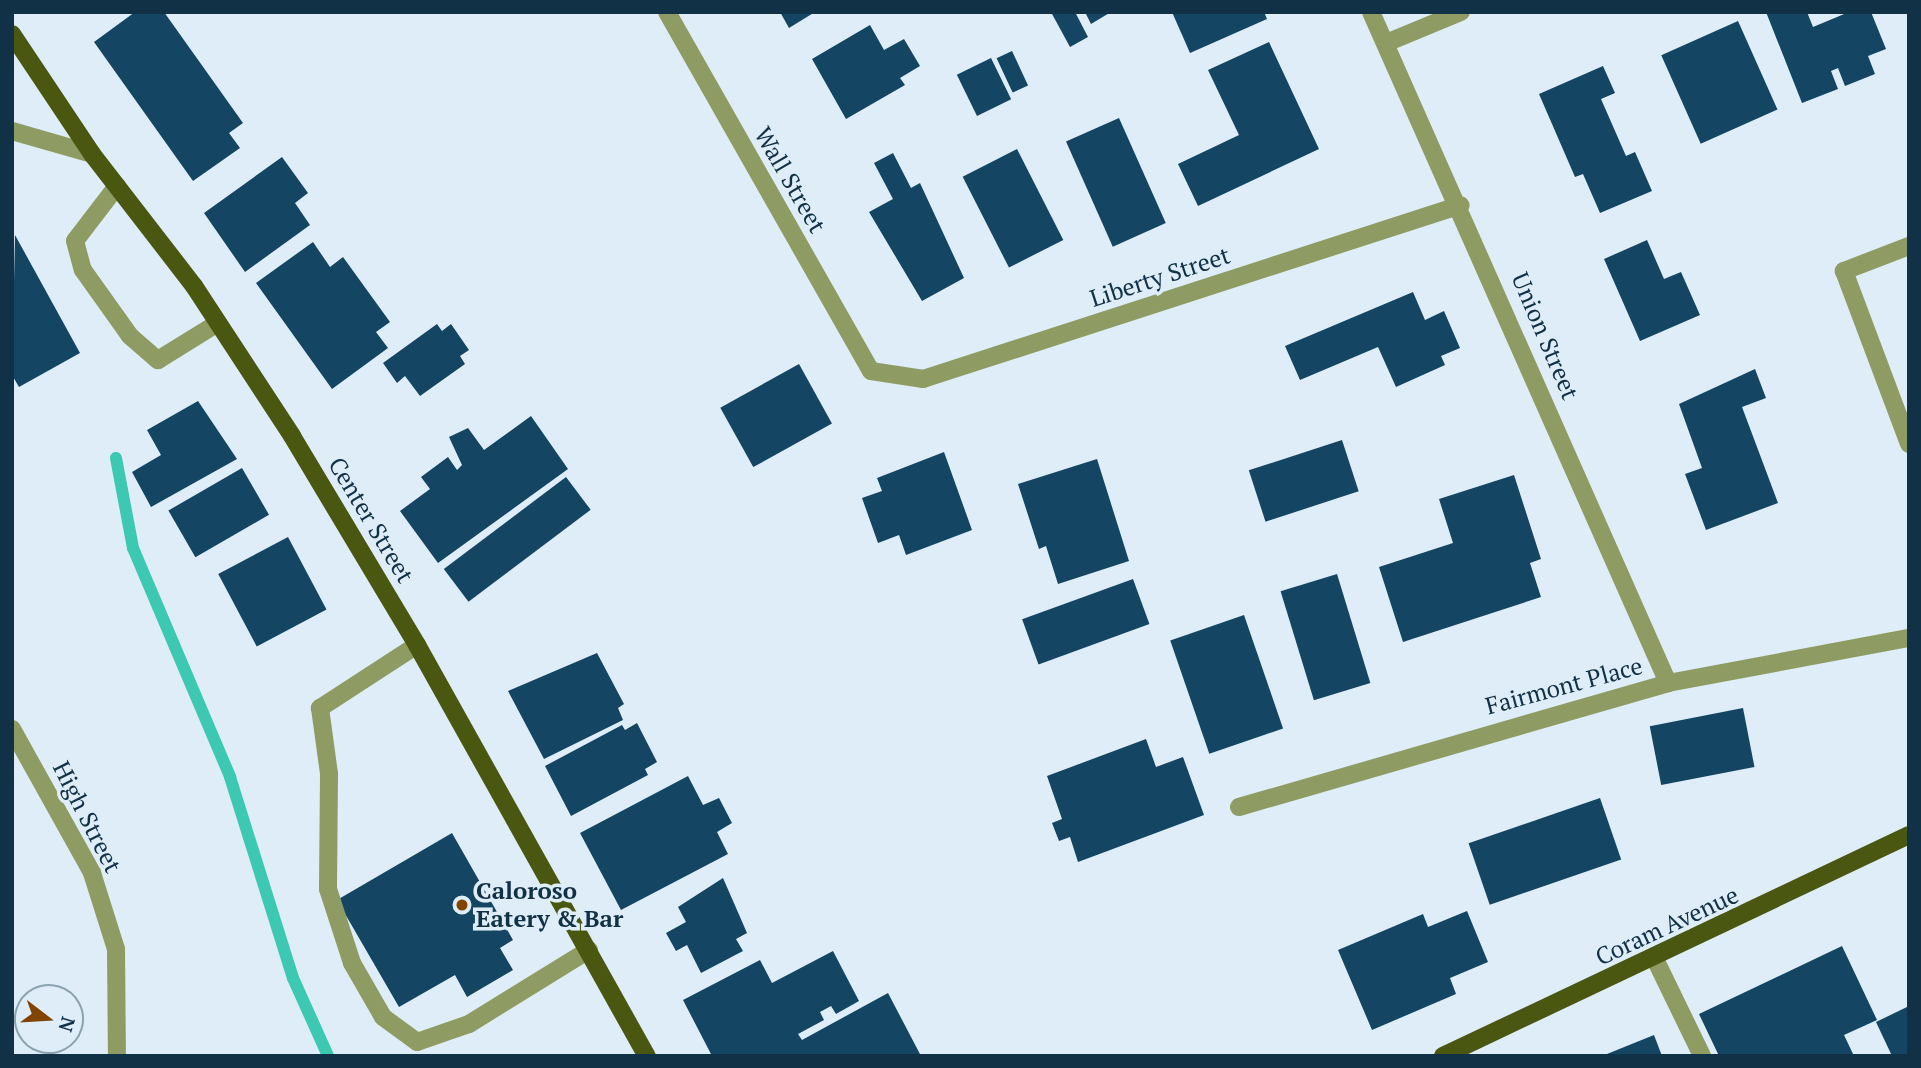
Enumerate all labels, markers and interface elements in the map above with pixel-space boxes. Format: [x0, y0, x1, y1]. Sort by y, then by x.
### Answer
street label: Wall Street [748, 122, 832, 238]
street label: Liberty Street [1086, 241, 1234, 313]
street label: Union Street [1505, 268, 1585, 404]
street label: Center Street [322, 452, 420, 588]
street label: Fairmont Place [1482, 651, 1646, 721]
street label: High Street [47, 756, 127, 878]
place label: Caloroso Eatery & Bar [476, 877, 623, 933]
street label: Coram Avenue [1591, 880, 1743, 972]
marker: Caloroso Eatery & Bar [454, 897, 470, 913]
north arrow [14, 984, 84, 1054]
text: N [54, 1014, 82, 1035]

